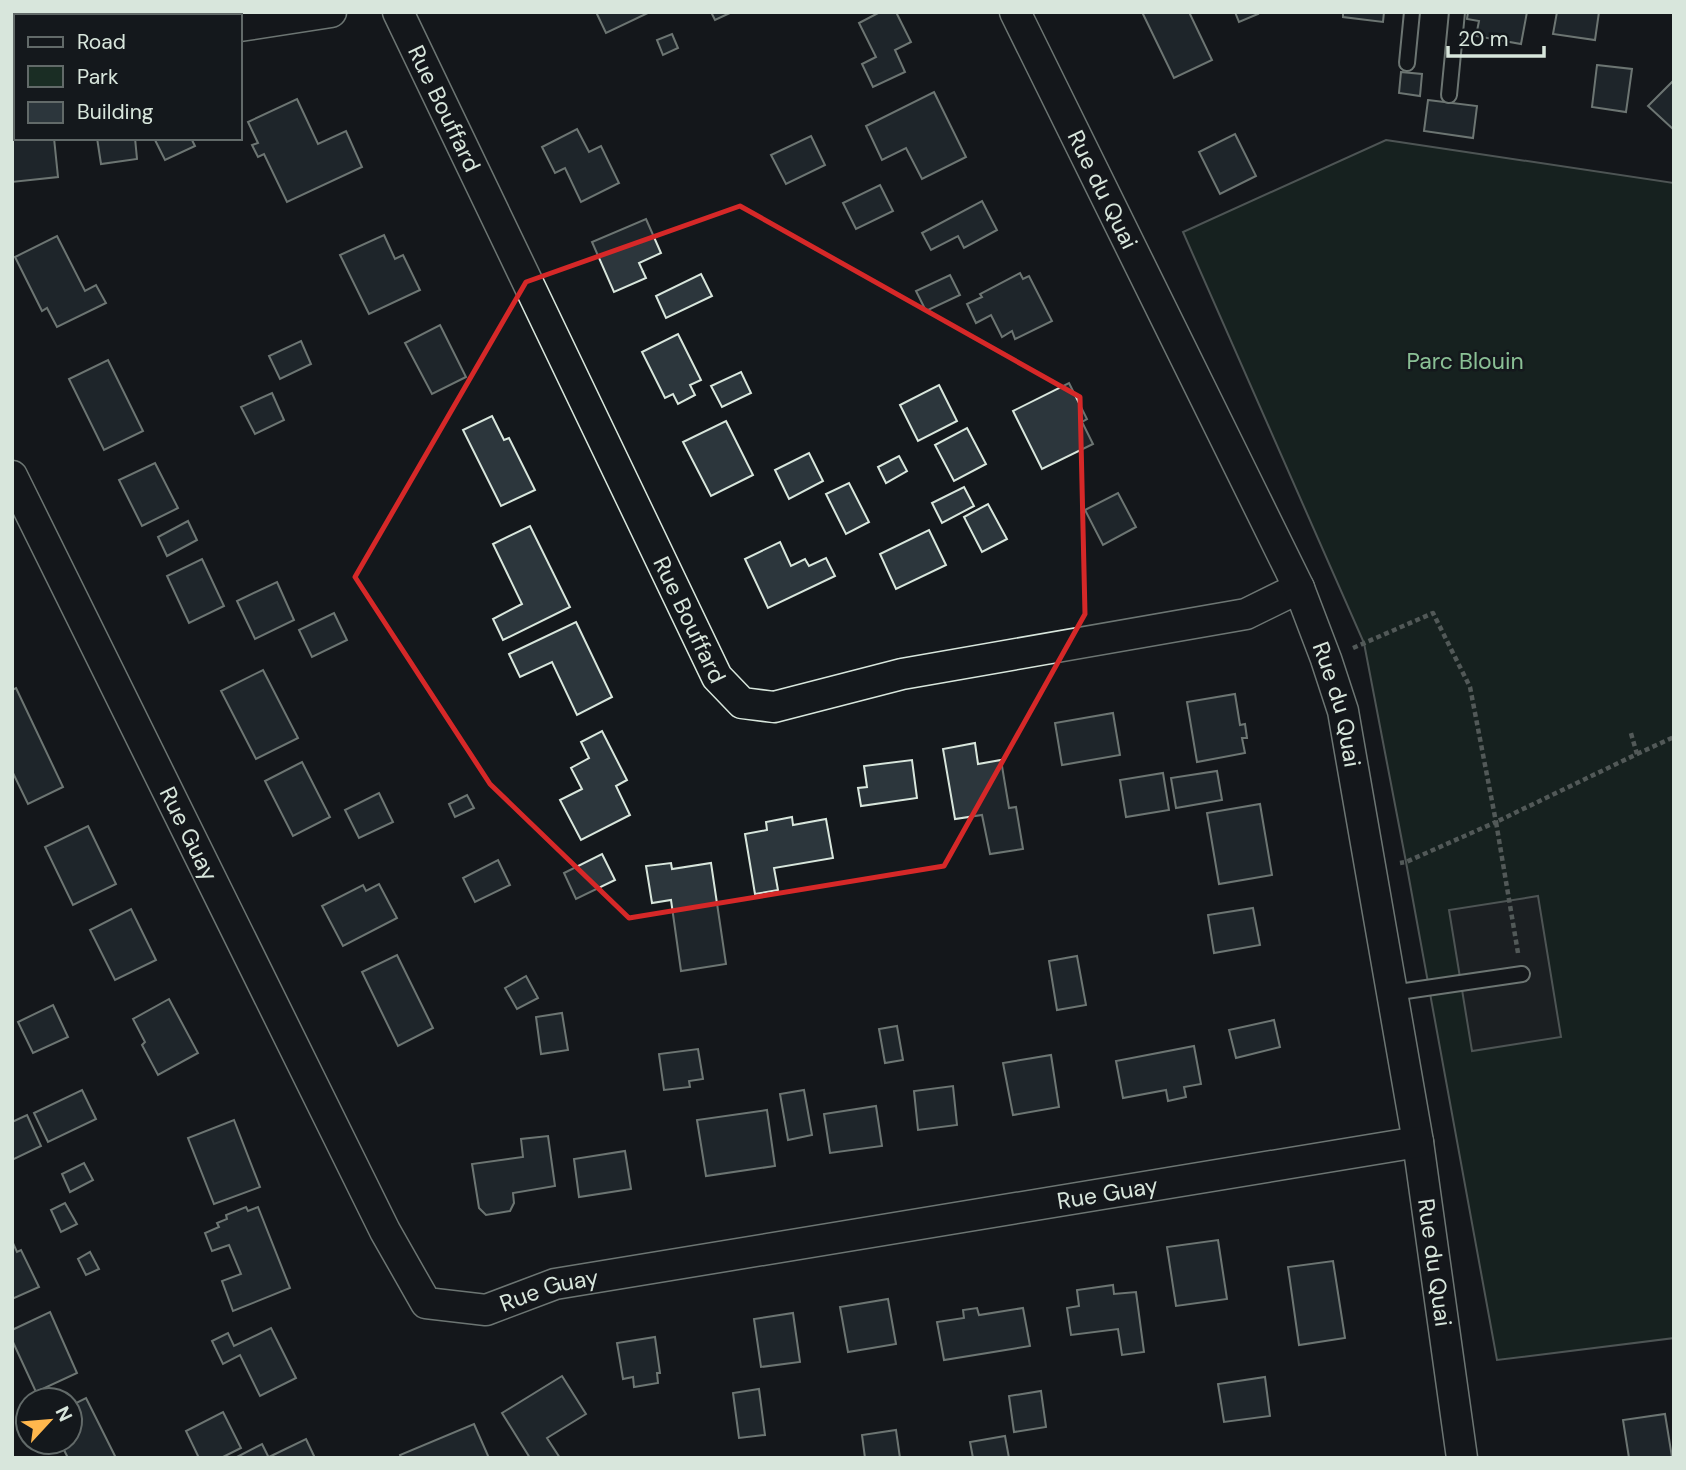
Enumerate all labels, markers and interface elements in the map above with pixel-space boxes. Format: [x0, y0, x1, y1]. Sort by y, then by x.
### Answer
legend [14, 14, 242, 140]
scale bar [1448, 14, 1544, 58]
text: 20 m [1458, 25, 1509, 53]
text: Road [77, 28, 126, 56]
street label: Rue Bouffard [401, 40, 487, 177]
text: Park [77, 63, 119, 91]
text: Building [77, 98, 154, 126]
street label: Rue du Quai [1061, 125, 1145, 254]
park label: Parc Blouin [1406, 346, 1524, 376]
street label: Rue Bouffard [646, 551, 733, 688]
street label: Rue du Quai [1306, 637, 1367, 769]
street label: Rue Guay [153, 782, 225, 886]
street label: Rue Guay [1055, 1170, 1160, 1216]
street label: Rue du Quai [1411, 1197, 1459, 1328]
street label: Rue Guay [495, 1262, 601, 1318]
north arrow [14, 1386, 84, 1456]
text: N [50, 1402, 78, 1425]

